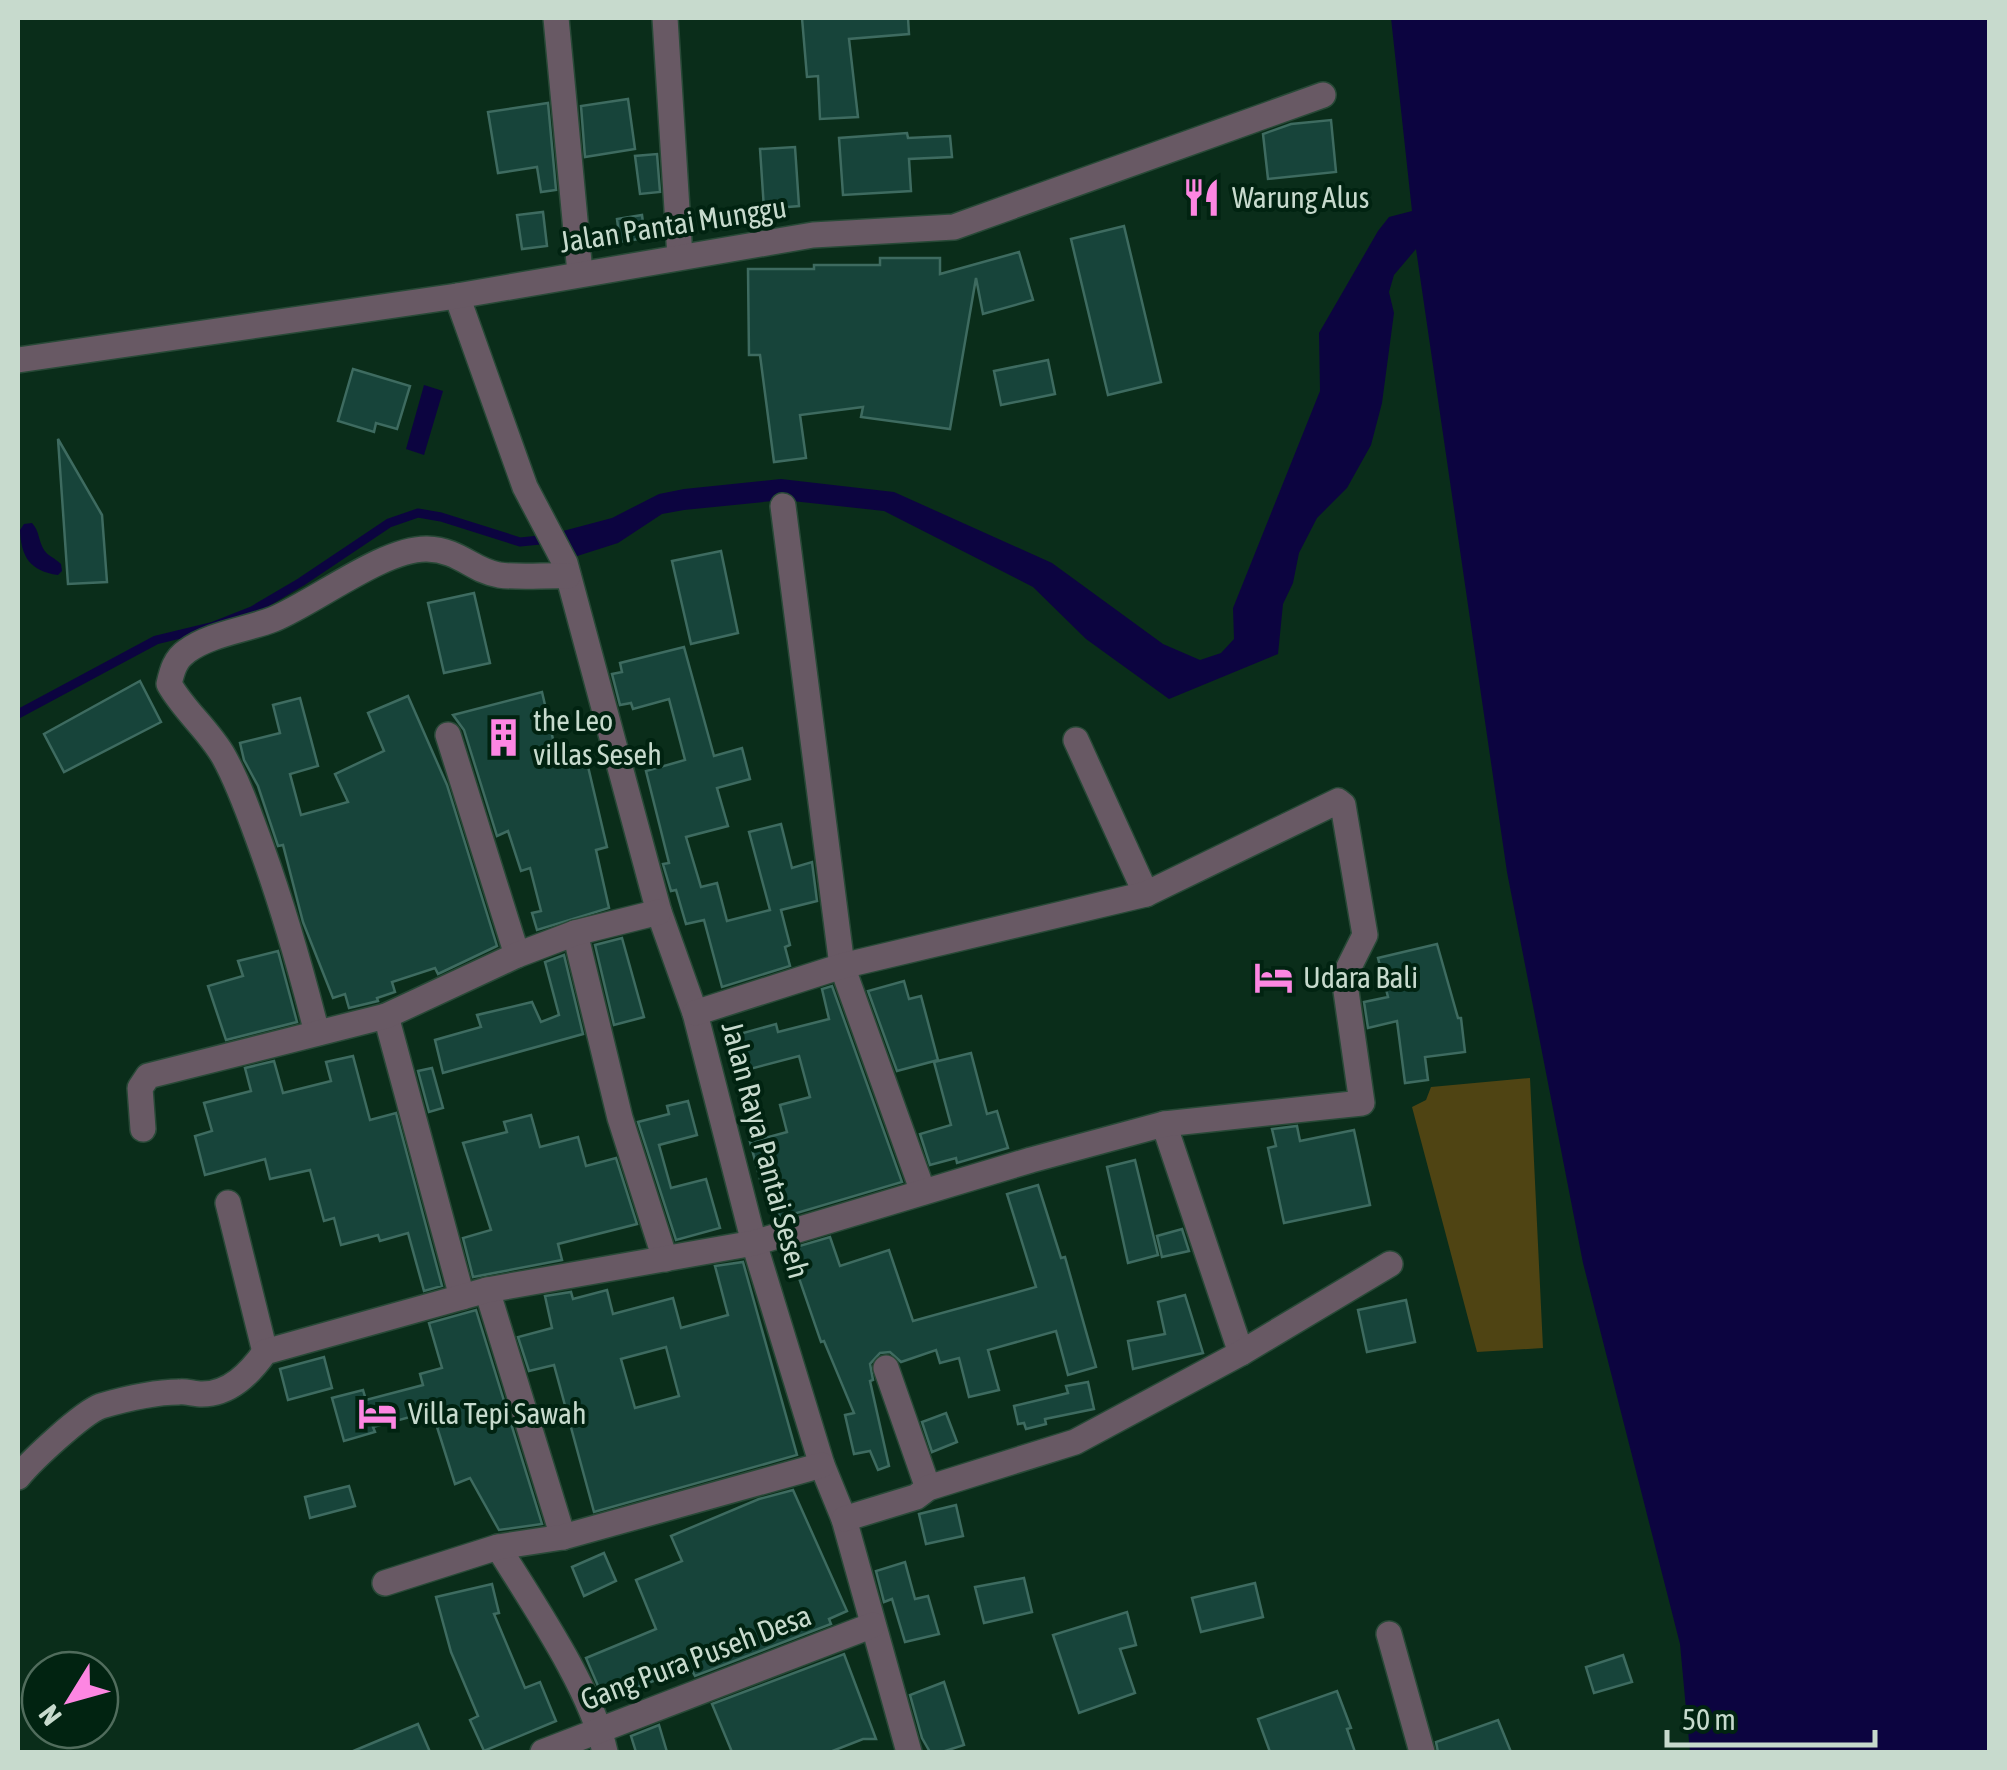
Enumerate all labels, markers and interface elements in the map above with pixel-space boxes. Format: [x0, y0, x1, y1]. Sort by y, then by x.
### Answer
restaurant icon: Warung Alus [1181, 177, 1223, 219]
place label: Warung Alus [1232, 180, 1369, 214]
street label: Jalan Pantai Munggu [557, 189, 789, 259]
place label: the Leo villas Seseh [533, 703, 662, 771]
building icon: the Leo villas Seseh [482, 717, 524, 759]
hotel icon: Udara Bali [1252, 957, 1294, 999]
place label: Udara Bali [1303, 960, 1418, 994]
street label: Jalan Raya Pantai Seseh [715, 1018, 817, 1282]
hotel icon: Villa Tepi Sawah [357, 1393, 399, 1435]
place label: Villa Tepi Sawah [408, 1396, 586, 1430]
street label: Gang Pura Puseh Desa [576, 1597, 816, 1717]
north arrow [20, 1650, 120, 1750]
scale bar [1667, 1685, 1874, 1747]
text: N [32, 1699, 68, 1731]
text: 50 m [1682, 1702, 1736, 1736]

